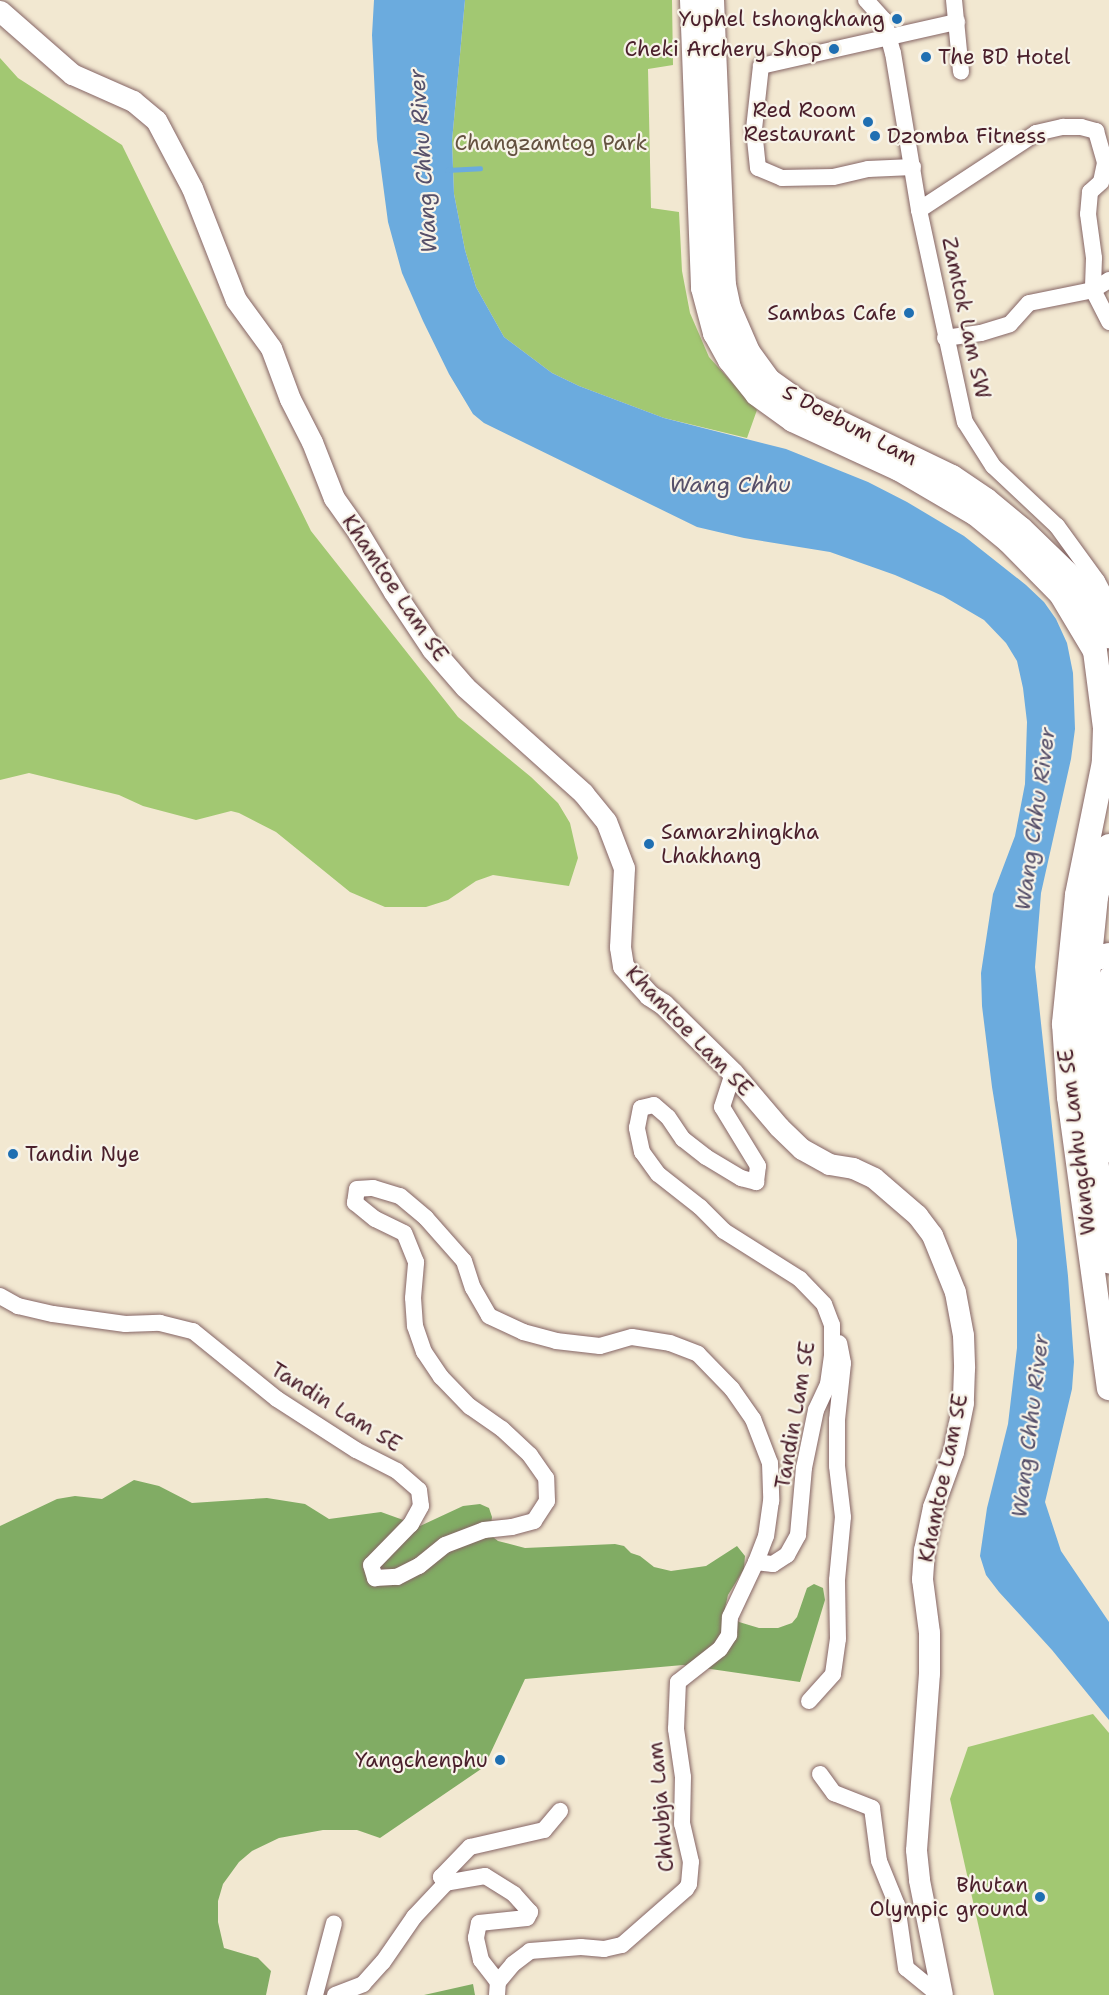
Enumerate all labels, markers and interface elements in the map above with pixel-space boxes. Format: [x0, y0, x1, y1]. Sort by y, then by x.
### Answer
place label: Yuphel tshongkhang [679, 6, 885, 32]
marker: Yuphel tshongkhang [890, 12, 904, 26]
place label: Cheki Archery Shop [624, 36, 822, 62]
marker: Cheki Archery Shop [827, 42, 841, 56]
place label: The BD Hotel [938, 44, 1070, 70]
marker: The BD Hotel [919, 50, 933, 64]
water label: Wang Chhu River [403, 68, 443, 254]
place label: Red Room Restaurant [744, 97, 856, 147]
marker: Red Room Restaurant [861, 115, 875, 129]
place label: Dzomba Fitness [887, 123, 1046, 149]
marker: Dzomba Fitness [868, 129, 882, 143]
park label: Changzamtog Park [454, 130, 648, 156]
street label: Zamtok Lam SW [937, 235, 995, 401]
place label: Sambas Cafe [767, 300, 897, 326]
marker: Sambas Cafe [902, 306, 916, 320]
street label: S Doebum Lam [778, 379, 922, 471]
water label: Wang Chhu [669, 472, 791, 498]
street label: Khamtoe Lam SE [337, 510, 453, 666]
water label: Wang Chhu River [1009, 726, 1061, 912]
place label: Samarzhingkha Lhakhang [661, 819, 819, 869]
marker: Samarzhingkha Lhakhang [642, 837, 656, 851]
street label: Khamtoe Lam SE [620, 961, 758, 1101]
street label: Wangchhu Lam SE [1053, 1047, 1101, 1237]
place label: Tandin Nye [25, 1141, 140, 1167]
marker: Tandin Nye [6, 1147, 20, 1161]
water label: Wang Chhu River [1006, 1333, 1054, 1519]
street label: Tandin Lam SE [770, 1339, 820, 1491]
street label: Tandin Lam SE [266, 1357, 406, 1457]
street label: Khamtoe Lam SE [913, 1391, 973, 1565]
street label: Chhubja Lam [643, 1741, 679, 1873]
place label: Yangchenphu [355, 1747, 488, 1773]
marker: Yangchenphu [493, 1753, 507, 1767]
place label: Bhutan Olympic ground [869, 1872, 1028, 1922]
marker: Bhutan Olympic ground [1033, 1890, 1047, 1904]

